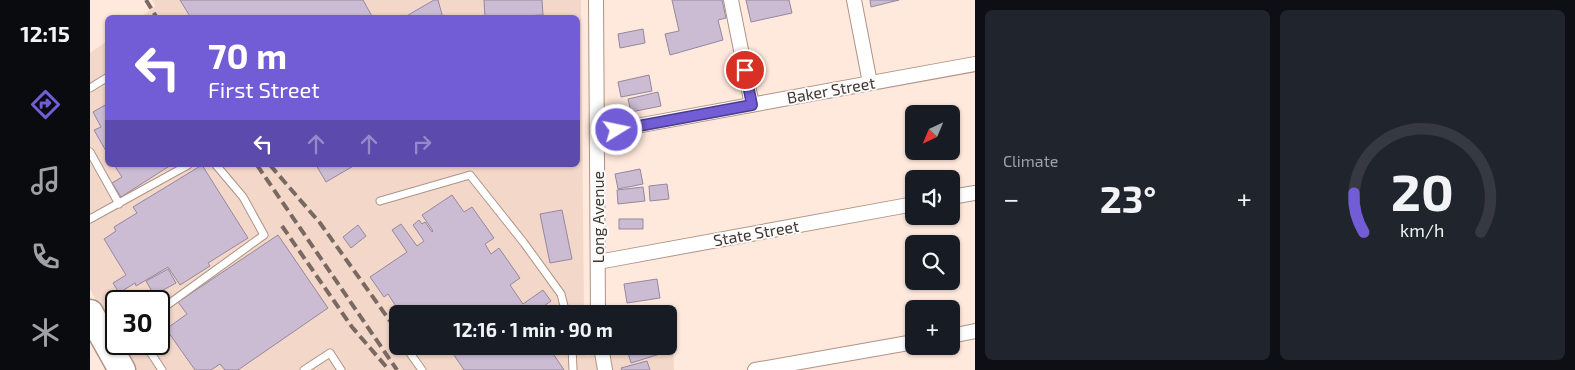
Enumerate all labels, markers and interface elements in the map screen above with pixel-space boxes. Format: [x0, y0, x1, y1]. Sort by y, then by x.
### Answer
text: 12:15 [20, 20, 70, 46]
text: 70 m [208, 34, 287, 76]
icon: left [125, 35, 190, 100]
pin [724, 49, 766, 91]
icon: arrive [731, 56, 759, 84]
street label: Baker Street [785, 72, 877, 107]
text: First Street [208, 76, 320, 102]
icon: directions [28, 87, 63, 122]
position arrow [590, 103, 642, 155]
north arrow [905, 105, 960, 160]
map controls [905, 105, 960, 355]
icon: left [249, 130, 277, 158]
icon: ahead [302, 130, 330, 158]
icon: ahead [355, 130, 383, 158]
icon: right [408, 130, 436, 158]
text: Climate [1003, 151, 1058, 170]
text: 20 [1391, 159, 1454, 221]
icon: music [28, 163, 63, 198]
button: sound [905, 170, 960, 225]
street label: Long Avenue [588, 171, 607, 263]
text: 23° [1100, 175, 1156, 221]
text: − [1003, 181, 1019, 215]
text: + [1237, 181, 1252, 215]
street label: State Street [712, 216, 800, 249]
text: km/h [1400, 219, 1445, 241]
button: search [905, 235, 960, 290]
icon: phone [28, 239, 63, 274]
speed limit sign: 30 [105, 290, 170, 355]
button: + [905, 300, 960, 355]
icon: climate [28, 315, 63, 350]
text: 12:16 · 1 min · 90 m [453, 318, 613, 341]

